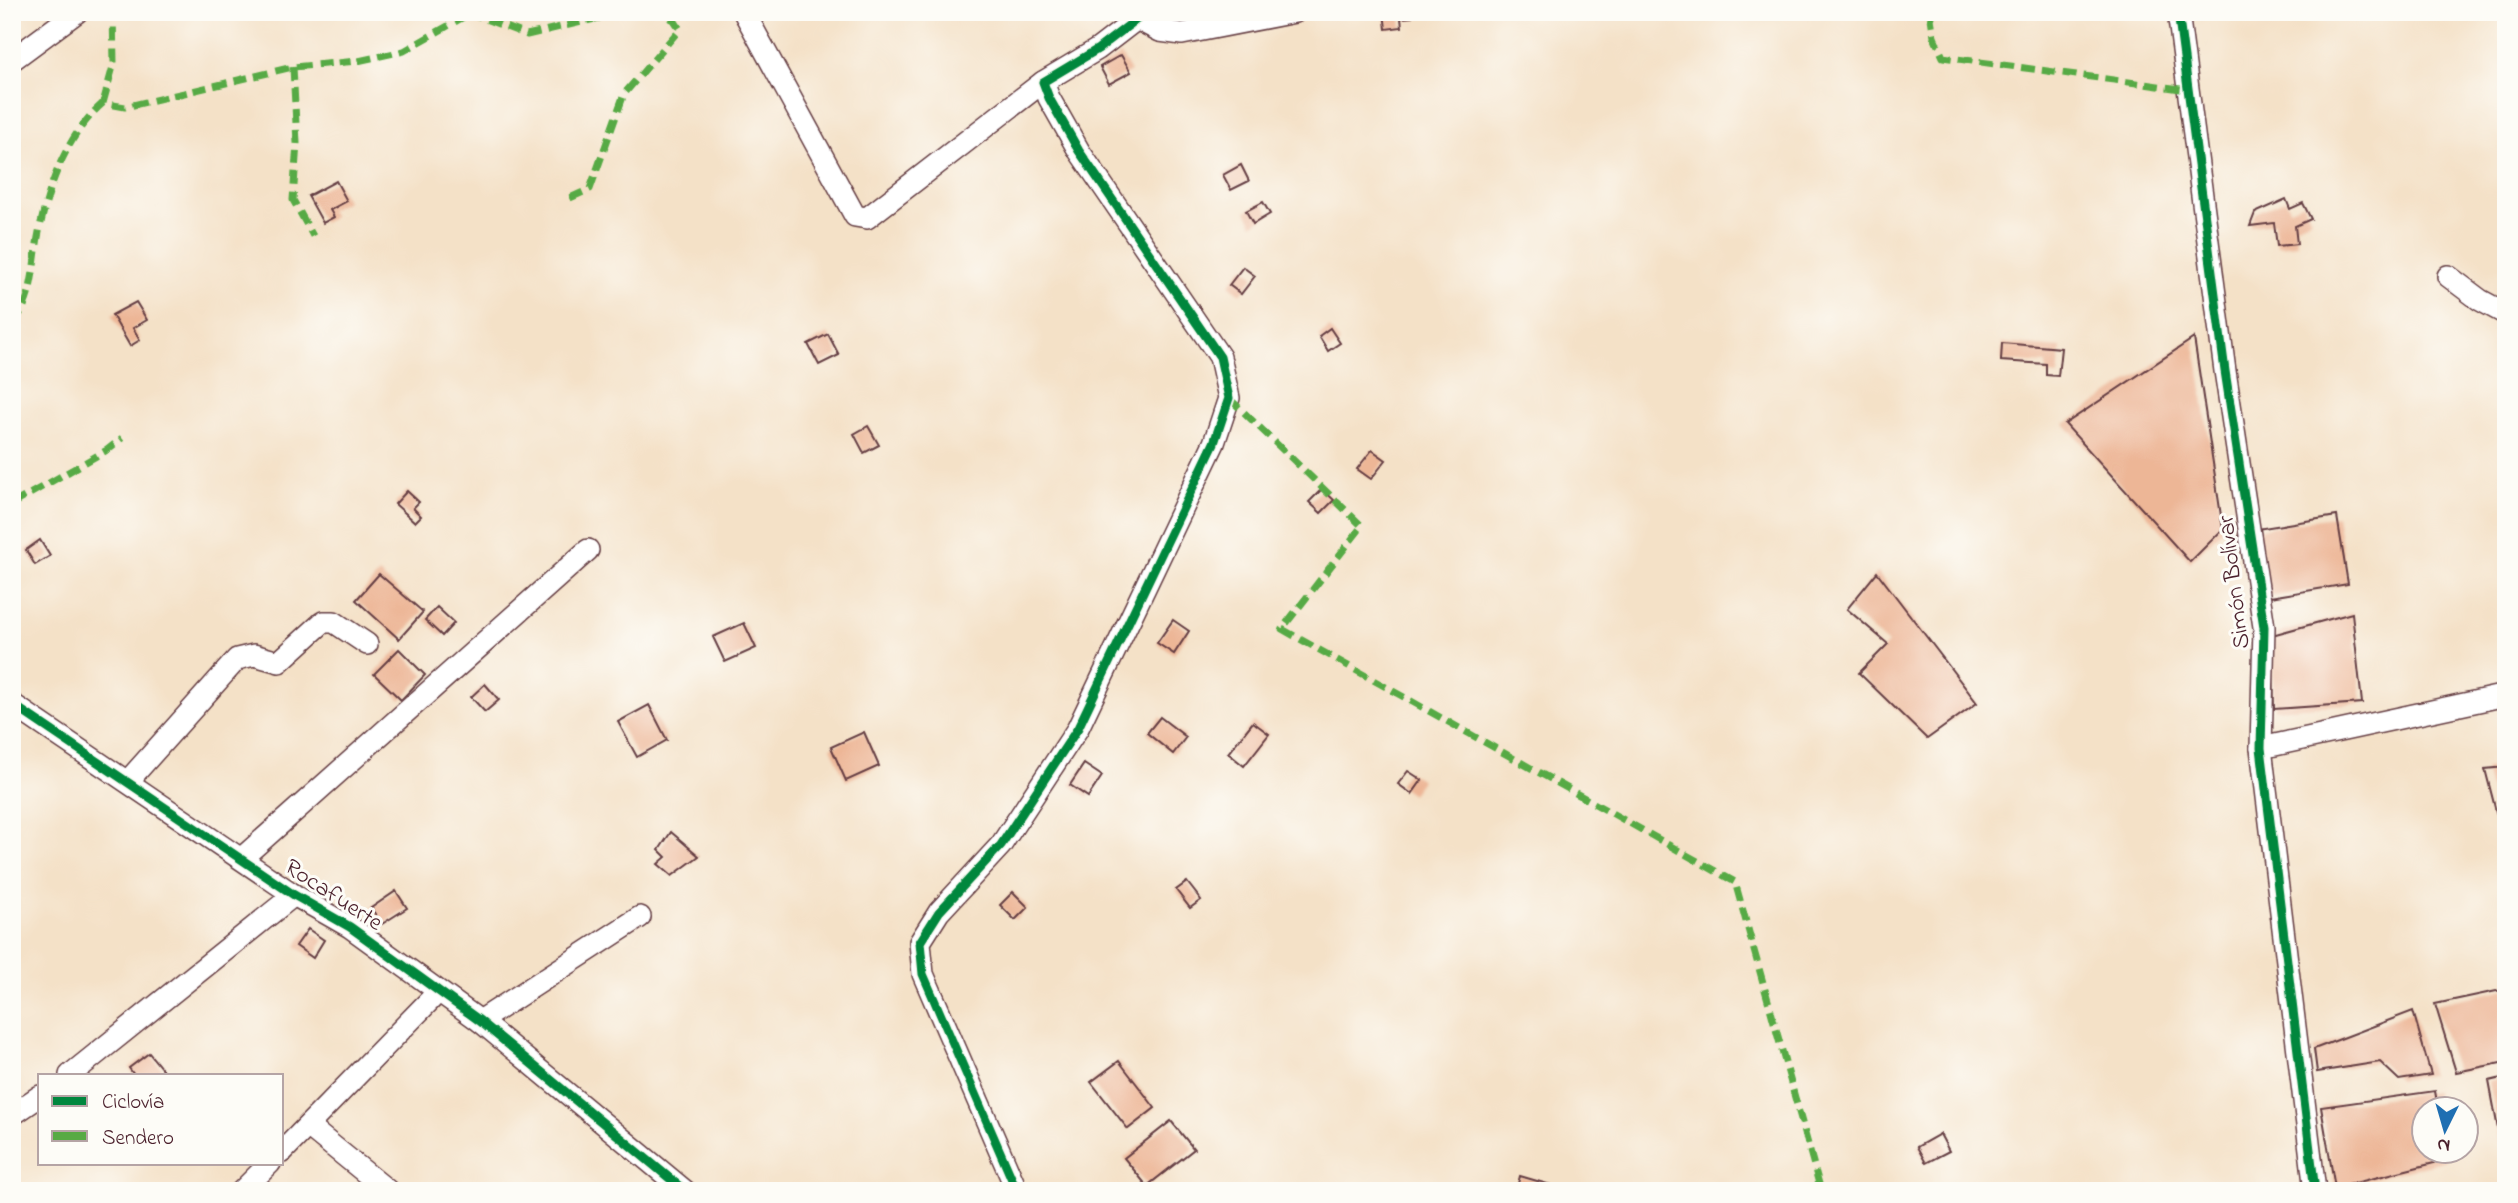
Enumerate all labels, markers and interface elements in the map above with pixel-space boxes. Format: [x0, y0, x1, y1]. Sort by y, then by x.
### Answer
street label: Simón Bolívar [2209, 513, 2261, 651]
street label: Rocafuerte [277, 851, 389, 941]
legend [38, 1074, 284, 1164]
text: Ciclovía [102, 1088, 164, 1118]
north arrow [2410, 1094, 2480, 1164]
text: Sendero [102, 1124, 174, 1154]
text: N [2436, 1130, 2451, 1158]

